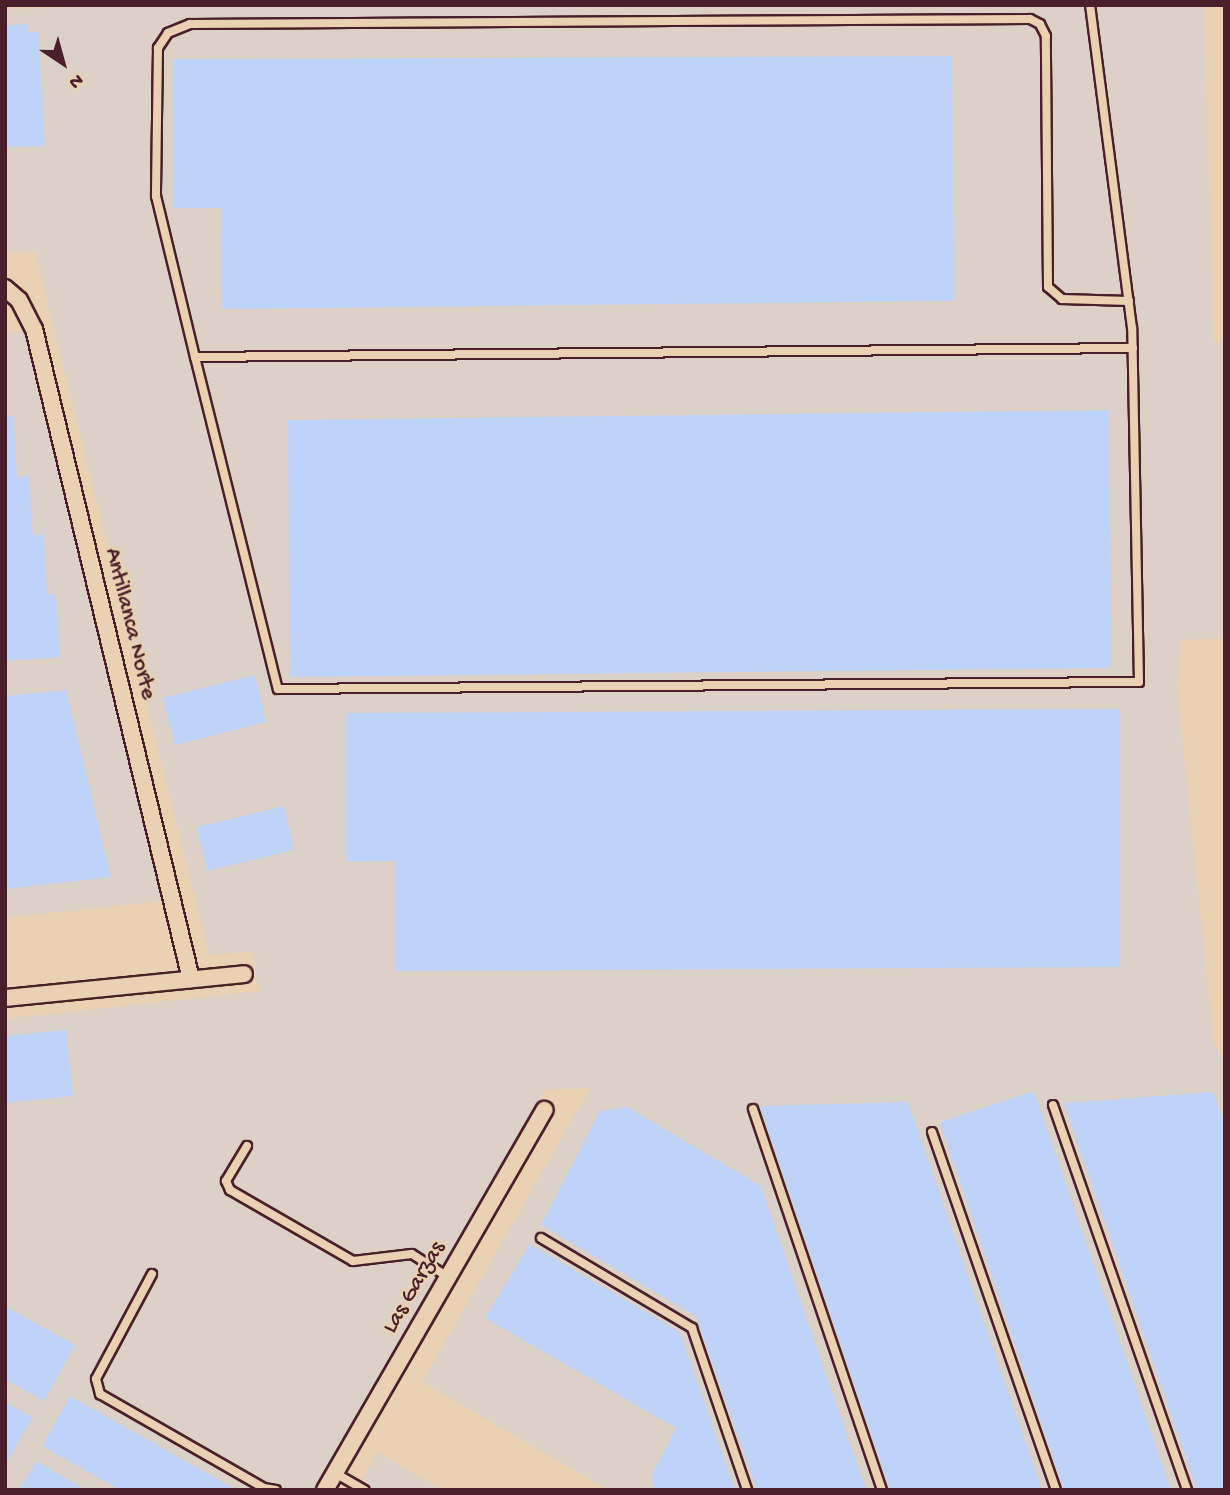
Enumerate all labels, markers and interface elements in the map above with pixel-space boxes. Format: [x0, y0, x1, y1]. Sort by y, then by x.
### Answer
north arrow [28, 28, 98, 98]
text: N [64, 67, 87, 93]
street label: Antillanca Norte [97, 545, 161, 703]
street label: Las Garzas [378, 1237, 452, 1339]

